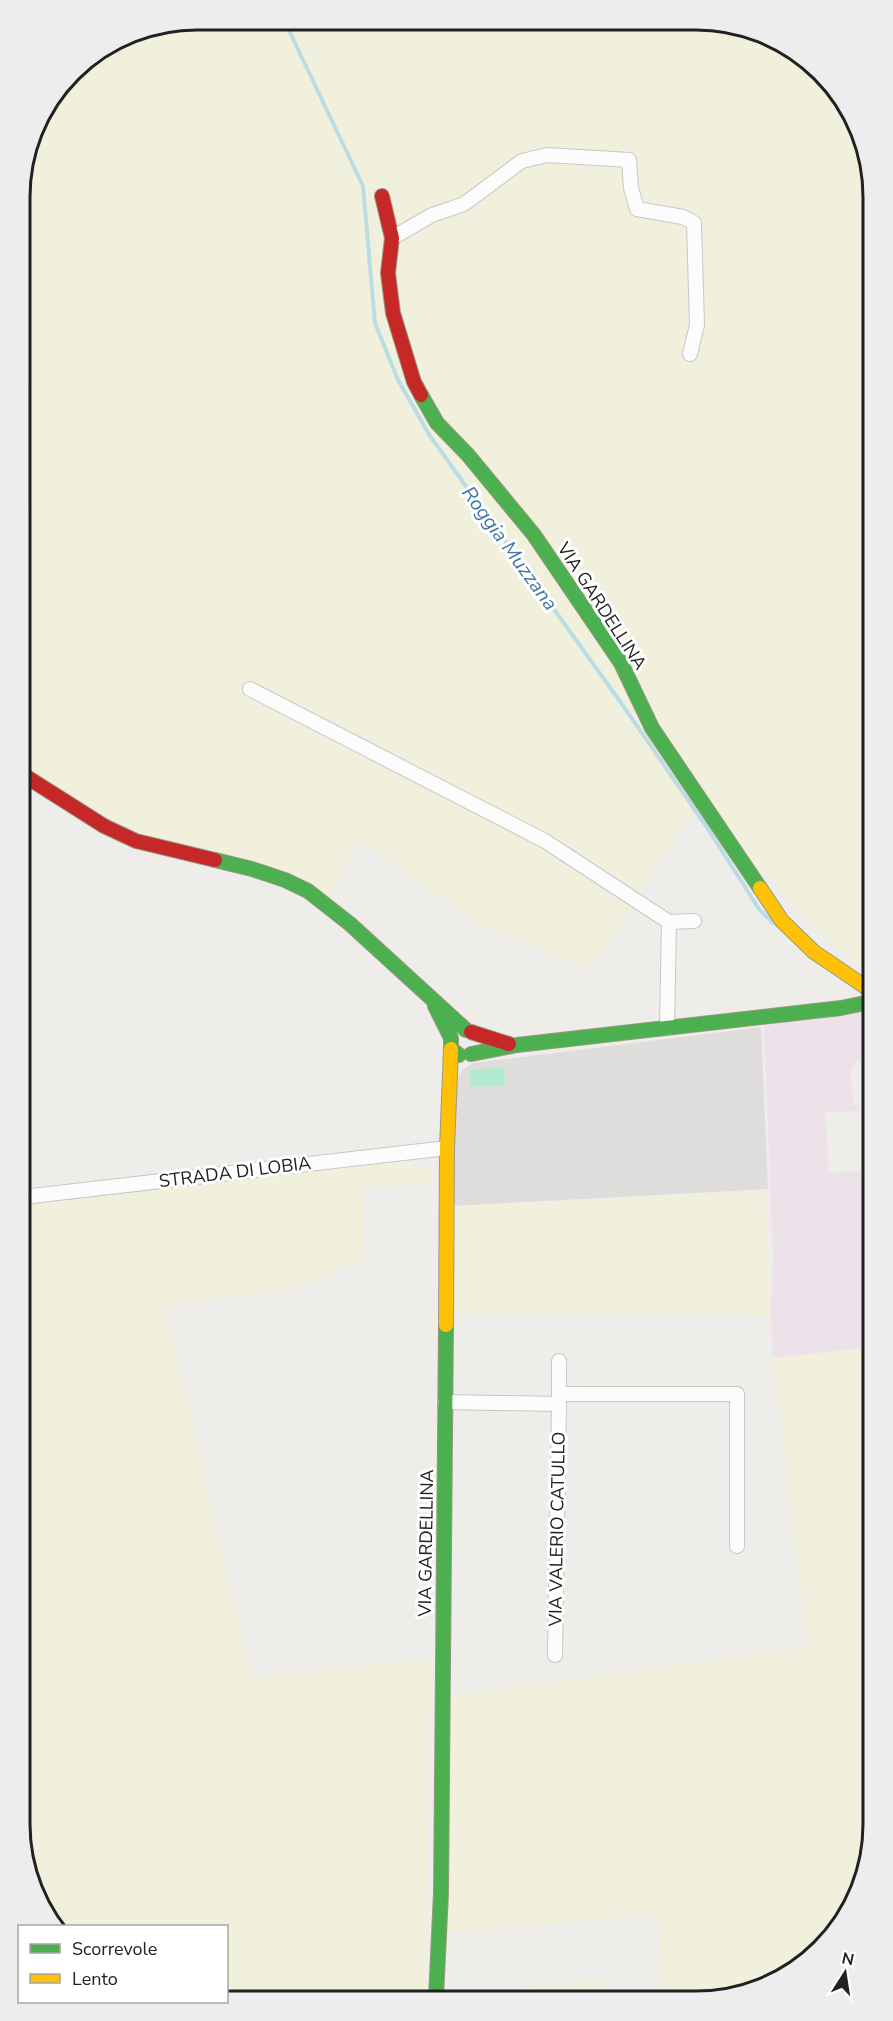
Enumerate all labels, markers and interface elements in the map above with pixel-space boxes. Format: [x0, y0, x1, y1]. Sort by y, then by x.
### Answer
water label: Roggia Muzzana [455, 481, 564, 616]
street label: VIA GARDELLINA [551, 537, 652, 674]
street label: STRADA DI LOBIA [158, 1151, 312, 1193]
street label: VIA VALERIO CATULLO [543, 1431, 571, 1628]
street label: VIA GARDELLINA [413, 1469, 439, 1618]
legend [18, 1925, 228, 2003]
text: Scorrevole [72, 1937, 157, 1961]
north arrow [815, 1943, 875, 2003]
text: N [840, 1947, 856, 1971]
text: Lento [72, 1967, 118, 1991]

